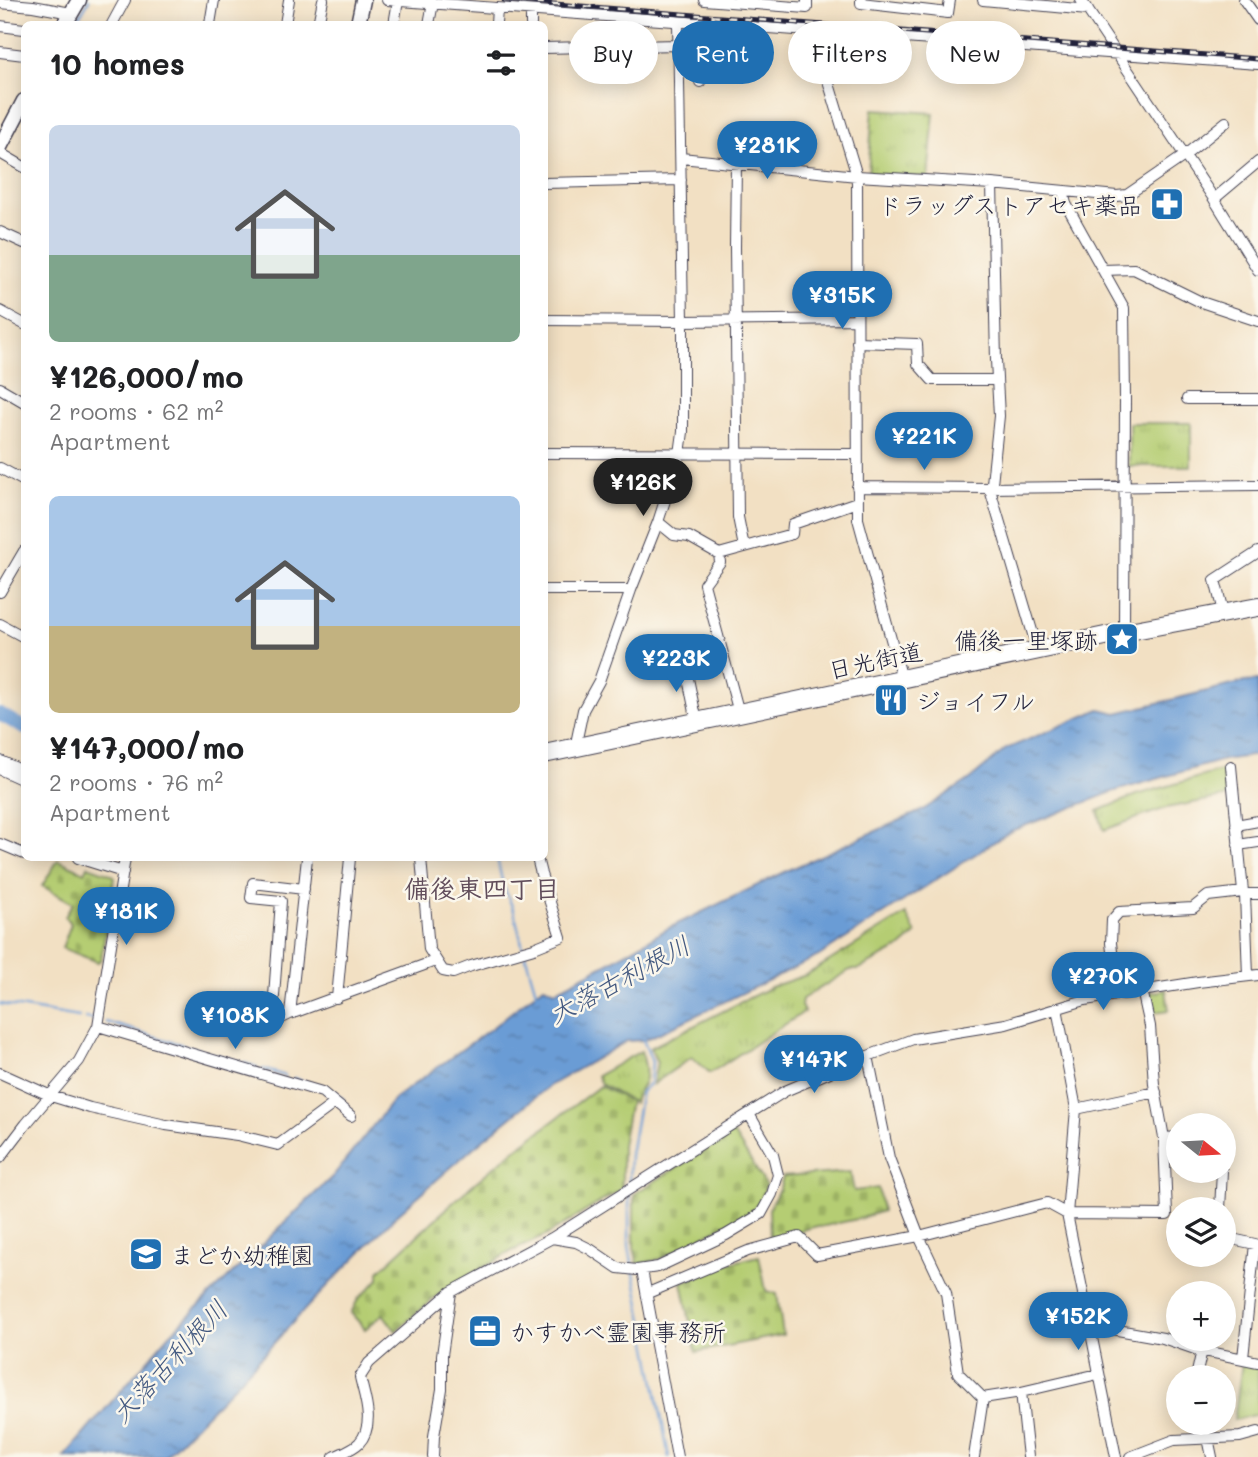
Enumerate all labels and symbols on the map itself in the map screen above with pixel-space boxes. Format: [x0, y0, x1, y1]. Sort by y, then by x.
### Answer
pin: ¥281K [718, 122, 816, 181]
pharmacy icon: ドラッグストアセキ薬品 [1148, 185, 1186, 223]
place label: ドラッグストアセキ薬品 [878, 189, 1142, 220]
pin: ¥315K [793, 272, 891, 331]
pin: ¥221K [875, 412, 973, 472]
pin: ¥126K [594, 458, 692, 518]
place icon: 備後一里塚跡 [1103, 620, 1141, 658]
place label: 備後一里塚跡 [954, 624, 1098, 655]
pin: ¥223K [627, 634, 725, 694]
street label: 日光街道 [825, 635, 925, 685]
restaurant icon: ジョイフル [872, 681, 910, 719]
place label: ジョイフル [916, 685, 1035, 716]
district label: 備後東四丁目 [404, 871, 560, 905]
pin: ¥181K [77, 888, 175, 947]
water label: 大落古利根川 [542, 927, 696, 1031]
pin: ¥270K [1054, 953, 1152, 1012]
pin: ¥108K [186, 992, 284, 1051]
pin: ¥147K [765, 1036, 863, 1095]
north arrow [1166, 1113, 1236, 1183]
school or university icon: まどか幼稚園 [127, 1235, 165, 1273]
place label: まどか幼稚園 [170, 1239, 314, 1270]
water label: 大落古利根川 [103, 1292, 235, 1430]
pin: ¥152K [1029, 1292, 1127, 1352]
office icon: かすかべ霊園事務所 [466, 1312, 504, 1350]
place label: かすかべ霊園事務所 [510, 1316, 726, 1347]

